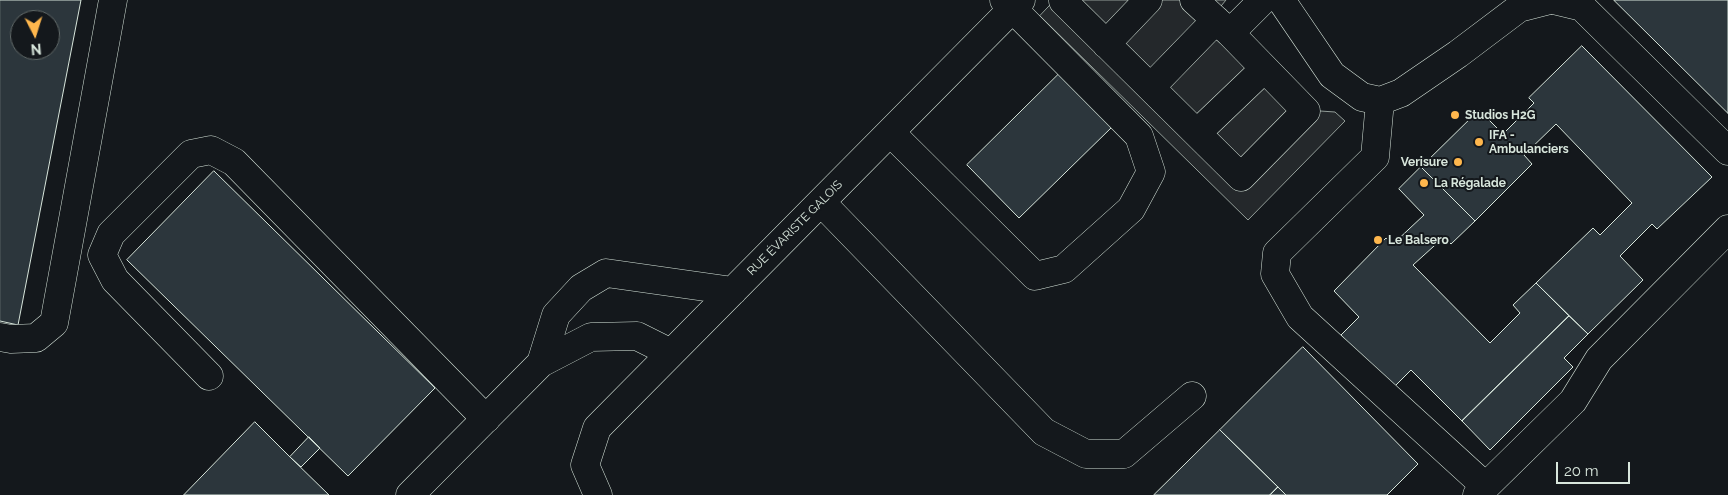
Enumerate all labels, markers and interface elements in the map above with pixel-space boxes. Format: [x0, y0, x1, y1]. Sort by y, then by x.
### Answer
north arrow [10, 10, 60, 60]
text: N [30, 41, 42, 57]
place label: Studios H2G [1465, 108, 1536, 122]
marker: Studios H2G [1449, 109, 1461, 121]
place label: IFA - Ambulanciers [1489, 128, 1569, 156]
marker: IFA - Ambulanciers [1473, 136, 1485, 148]
place label: Verisure [1401, 155, 1448, 169]
marker: Verisure [1452, 156, 1464, 168]
place label: La Régalade [1434, 176, 1506, 190]
street label: RUE ÉVARISTE GALOIS [744, 177, 846, 279]
marker: La Régalade [1418, 177, 1430, 189]
place label: Le Balsero [1388, 233, 1449, 247]
marker: Le Balsero [1372, 234, 1384, 246]
scale bar [1558, 452, 1632, 484]
text: 20 m [1564, 462, 1599, 480]

